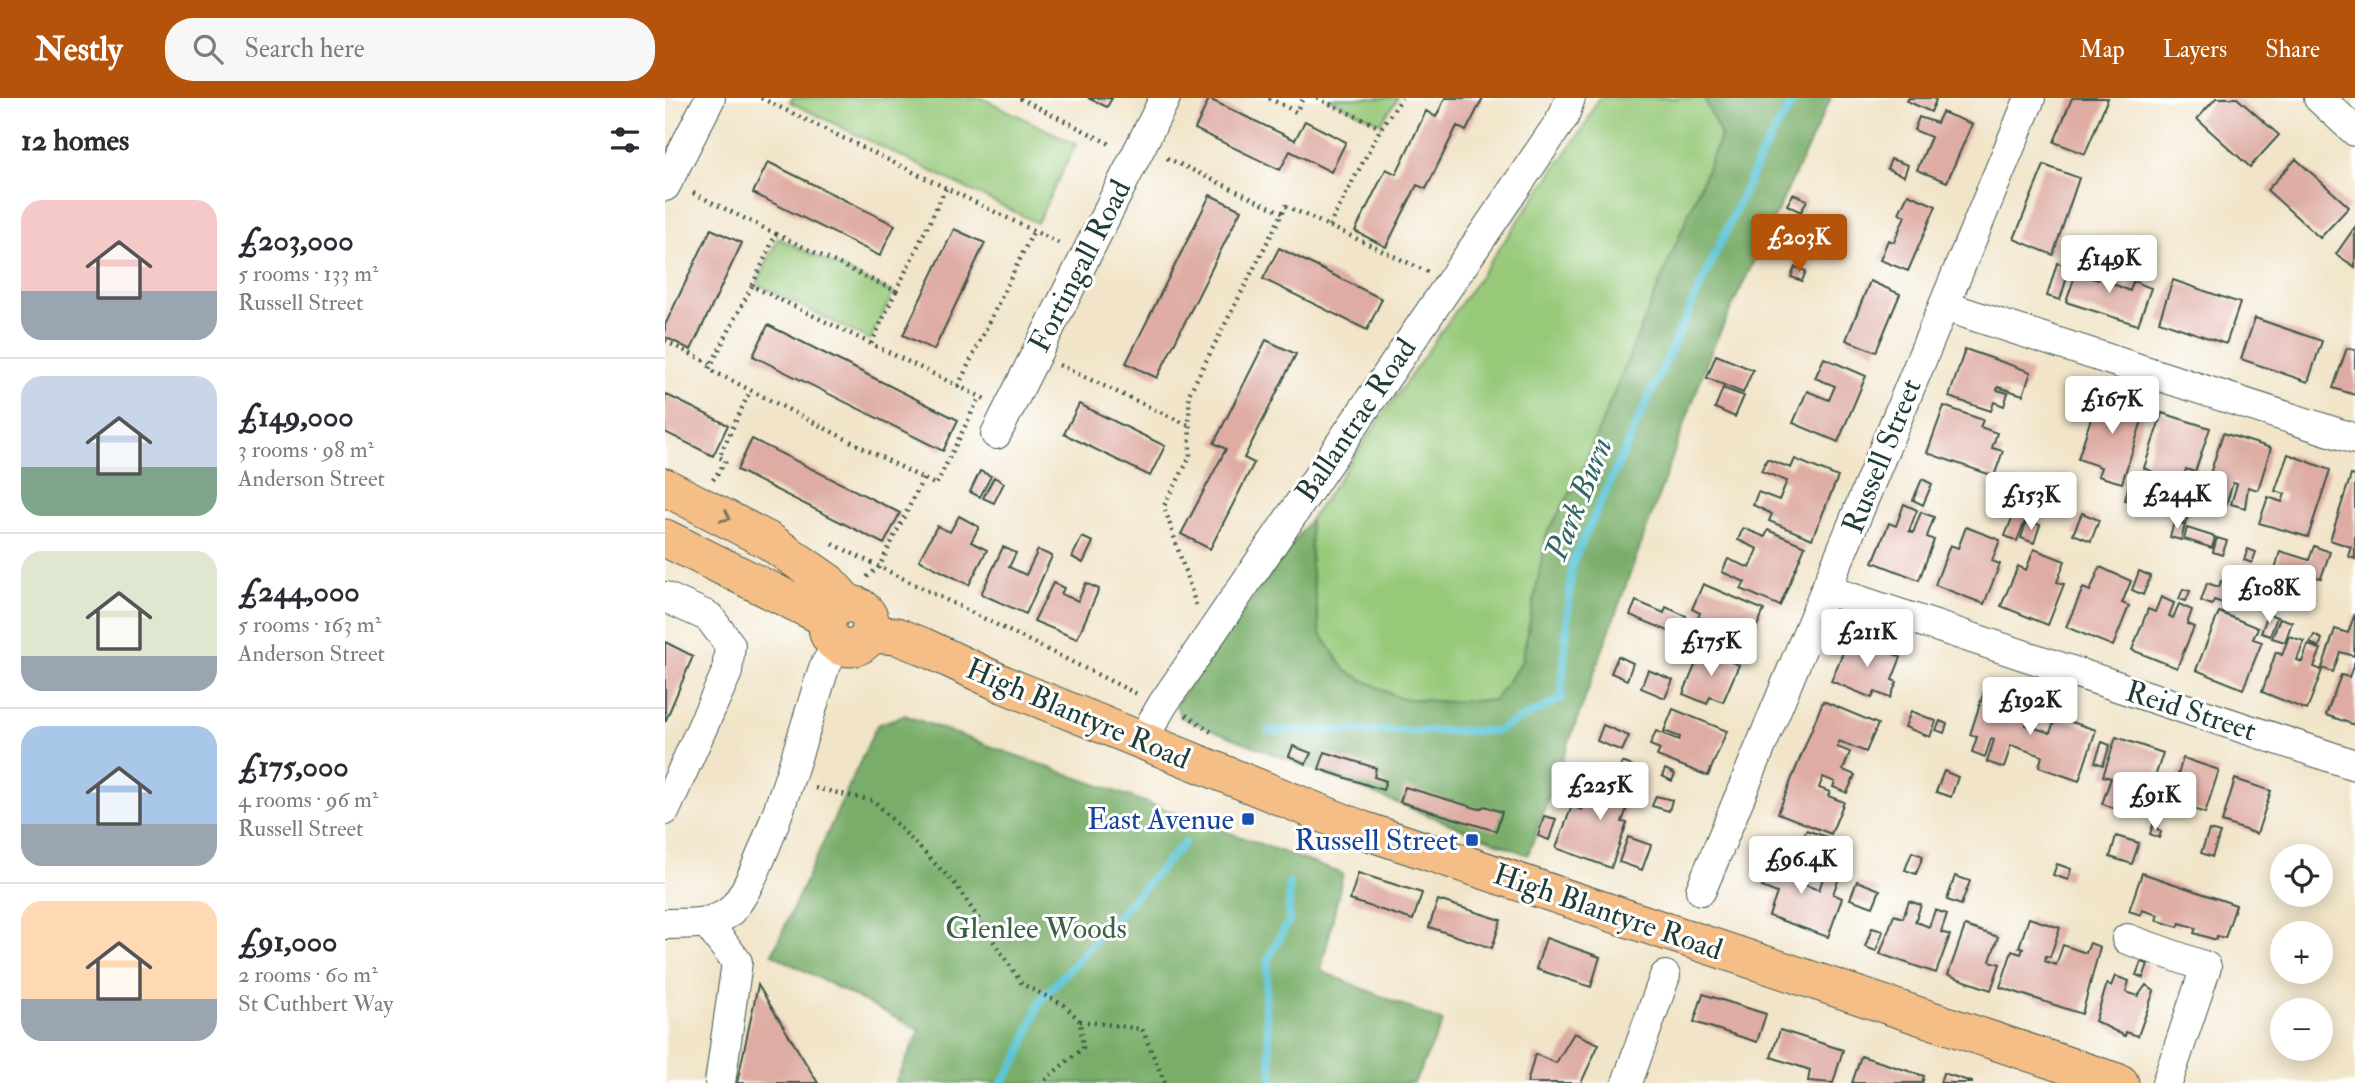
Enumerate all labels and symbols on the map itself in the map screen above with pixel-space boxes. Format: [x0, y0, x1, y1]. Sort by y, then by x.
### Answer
street label: Fortingall Road [1021, 173, 1139, 358]
pin: £203K [1750, 214, 1848, 274]
pin: £149K [2060, 236, 2158, 295]
street label: Ballantrae Road [1288, 331, 1425, 509]
street label: Russell Street [1834, 373, 1930, 539]
pin: £167K [2063, 376, 2161, 436]
water label: Park Burn [1536, 432, 1622, 567]
pin: £153K [1982, 472, 2080, 532]
pin: £244K [2128, 472, 2226, 531]
one-way arrow [719, 509, 731, 523]
pin: £108K [2220, 566, 2318, 625]
pin: £211K [1818, 610, 1916, 669]
pin: £175K [1662, 618, 1760, 678]
street label: High Blantyre Road [960, 650, 1196, 778]
street label: Reid Street [2121, 673, 2261, 750]
pin: £192K [1981, 678, 2079, 737]
pin: £225K [1551, 762, 1649, 822]
pin: £91K [2114, 772, 2196, 832]
place label: East Avenue [1087, 801, 1234, 838]
marker: East Avenue [1240, 811, 1256, 827]
place label: Russell Street [1294, 822, 1458, 859]
marker: Russell Street [1464, 832, 1480, 848]
pin: £96.4K [1744, 836, 1858, 896]
street label: High Blantyre Road [1489, 855, 1728, 969]
park label: Glenlee Woods [945, 910, 1127, 947]

